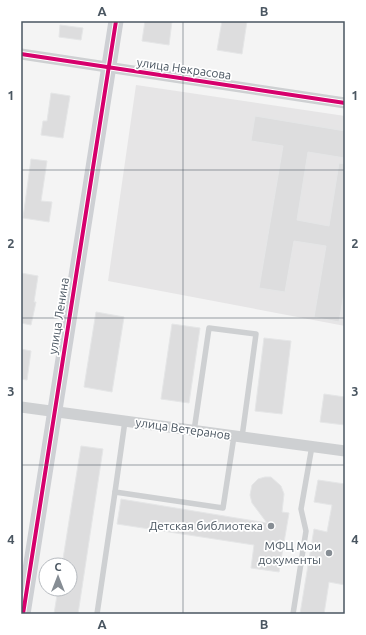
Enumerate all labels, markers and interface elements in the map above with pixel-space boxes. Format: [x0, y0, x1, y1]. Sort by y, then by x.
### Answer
text: A [97, 4, 107, 18]
text: B [260, 4, 269, 18]
street label: улица Некрасова [136, 55, 232, 82]
text: 1 [7, 88, 15, 102]
text: 1 [351, 88, 359, 102]
text: 2 [7, 236, 15, 250]
text: 2 [351, 236, 359, 250]
street label: улица Ленина [46, 276, 71, 355]
text: 3 [7, 384, 15, 398]
text: 3 [351, 384, 359, 398]
street label: улица Ветеранов [135, 415, 231, 442]
place label: Детская библиотека [149, 519, 263, 532]
marker: Детская библиотека [266, 521, 276, 531]
text: 4 [7, 532, 15, 546]
text: 4 [351, 532, 359, 546]
place label: МФЦ Мои документы [258, 539, 321, 566]
marker: МФЦ Мои документы [324, 548, 334, 558]
north arrow [38, 557, 78, 597]
text: С [54, 561, 62, 573]
text: A [97, 617, 107, 631]
text: B [260, 617, 269, 631]

